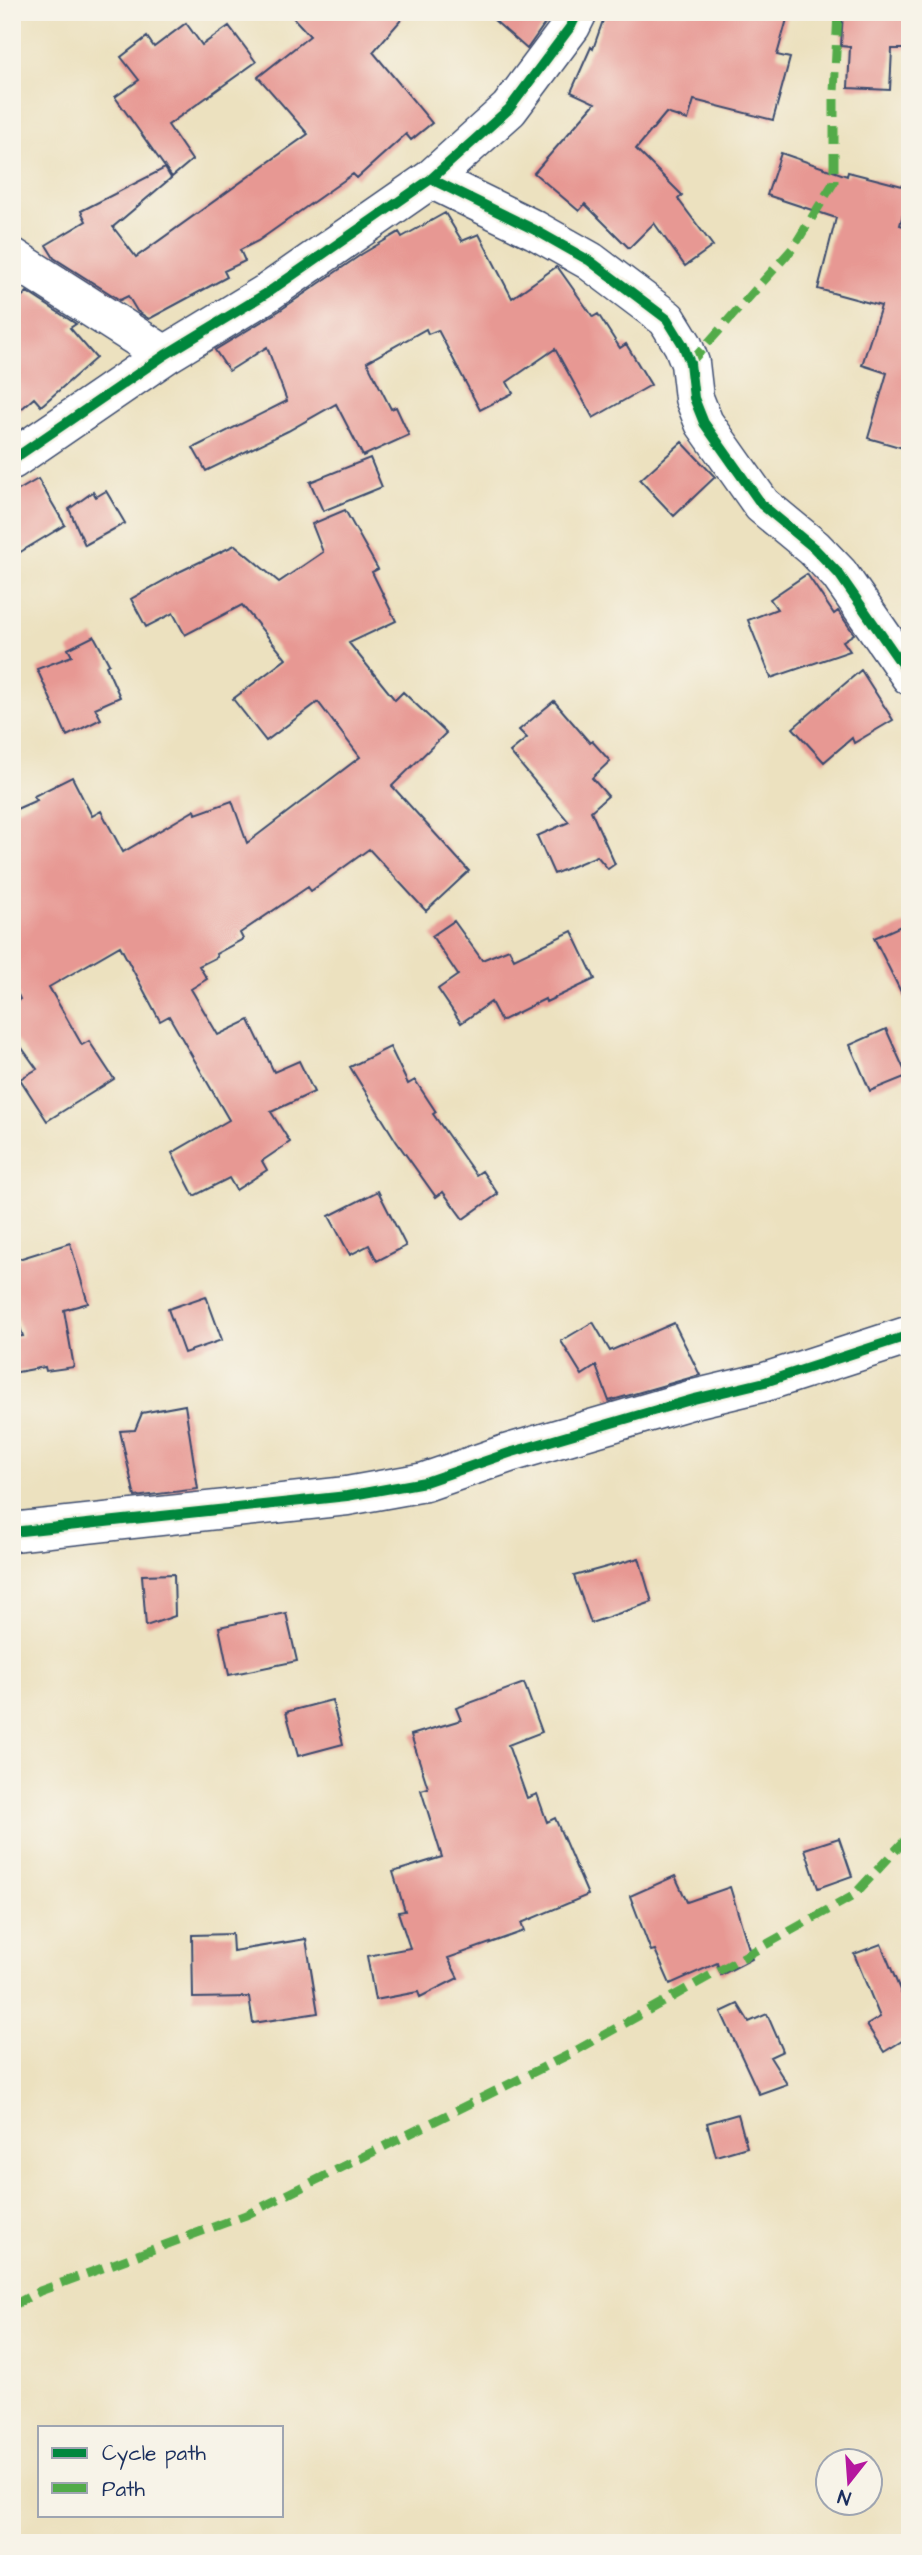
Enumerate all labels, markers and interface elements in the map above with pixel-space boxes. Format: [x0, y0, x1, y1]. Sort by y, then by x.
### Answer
legend [38, 2426, 284, 2516]
text: Cycle path [102, 2439, 207, 2470]
north arrow [814, 2446, 884, 2516]
text: Path [102, 2475, 146, 2504]
text: N [835, 2482, 854, 2511]

